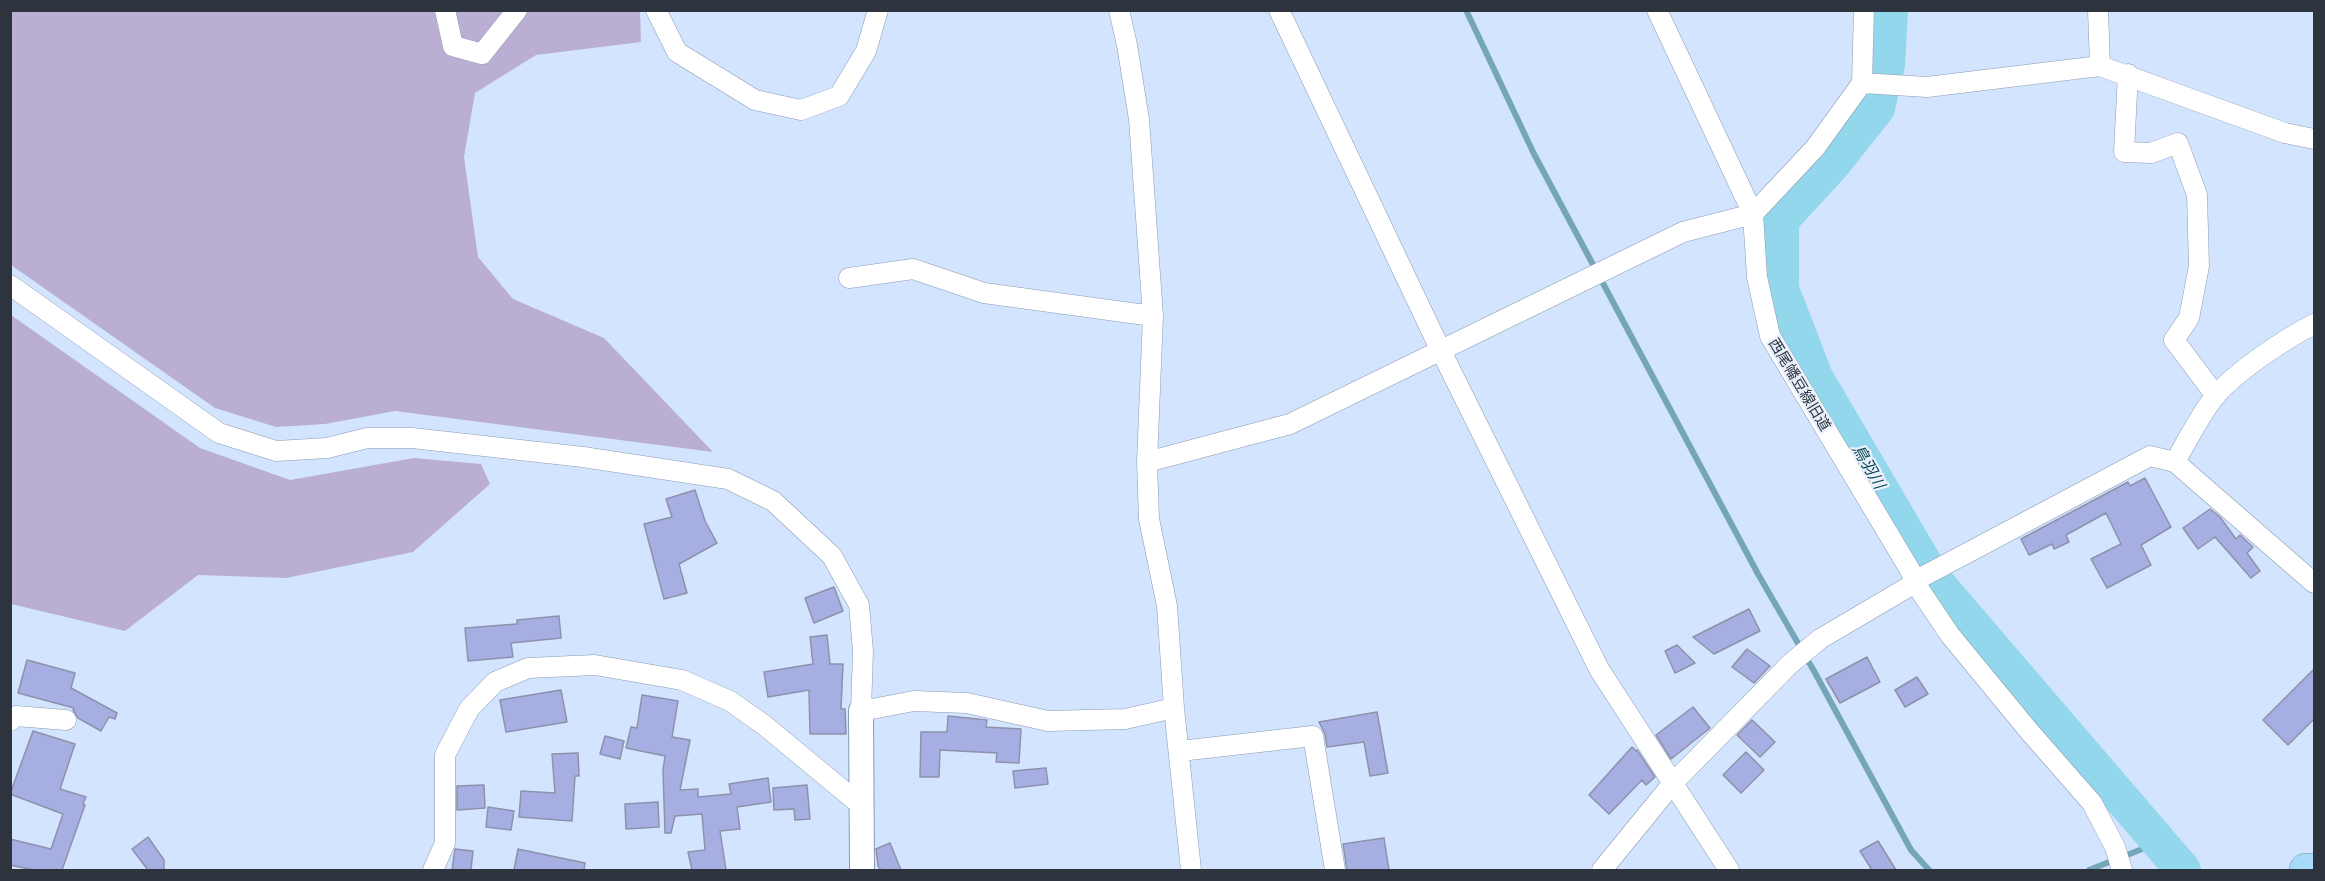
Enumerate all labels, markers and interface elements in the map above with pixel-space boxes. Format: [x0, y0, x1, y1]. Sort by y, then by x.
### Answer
street label: 西尾幡豆線旧道 [1764, 335, 1834, 435]
water label: 鳥羽川 [1848, 441, 1888, 493]

